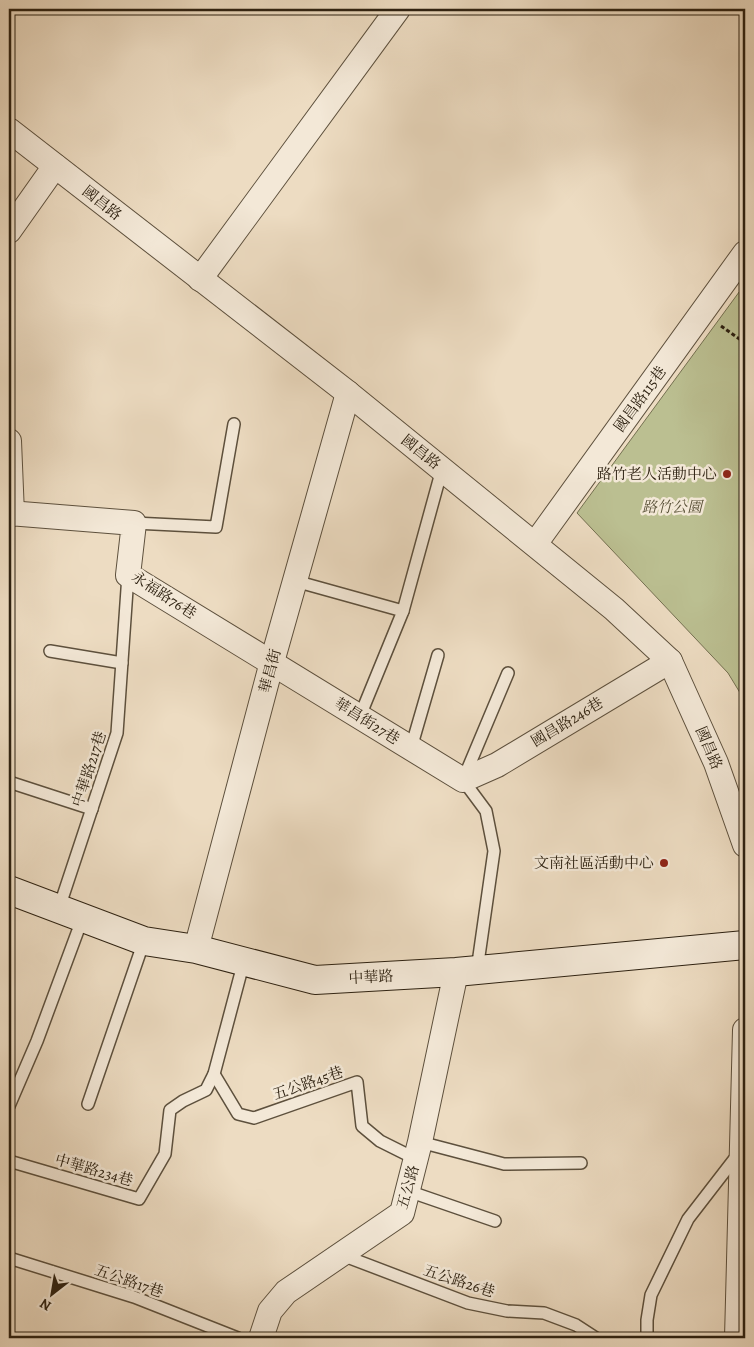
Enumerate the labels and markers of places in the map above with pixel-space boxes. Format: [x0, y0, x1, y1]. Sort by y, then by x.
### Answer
place label: 路竹老人活動中心 [597, 464, 717, 484]
marker: 路竹老人活動中心 [721, 468, 733, 480]
place label: 文南社區活動中心 [534, 853, 654, 873]
marker: 文南社區活動中心 [658, 857, 670, 869]

